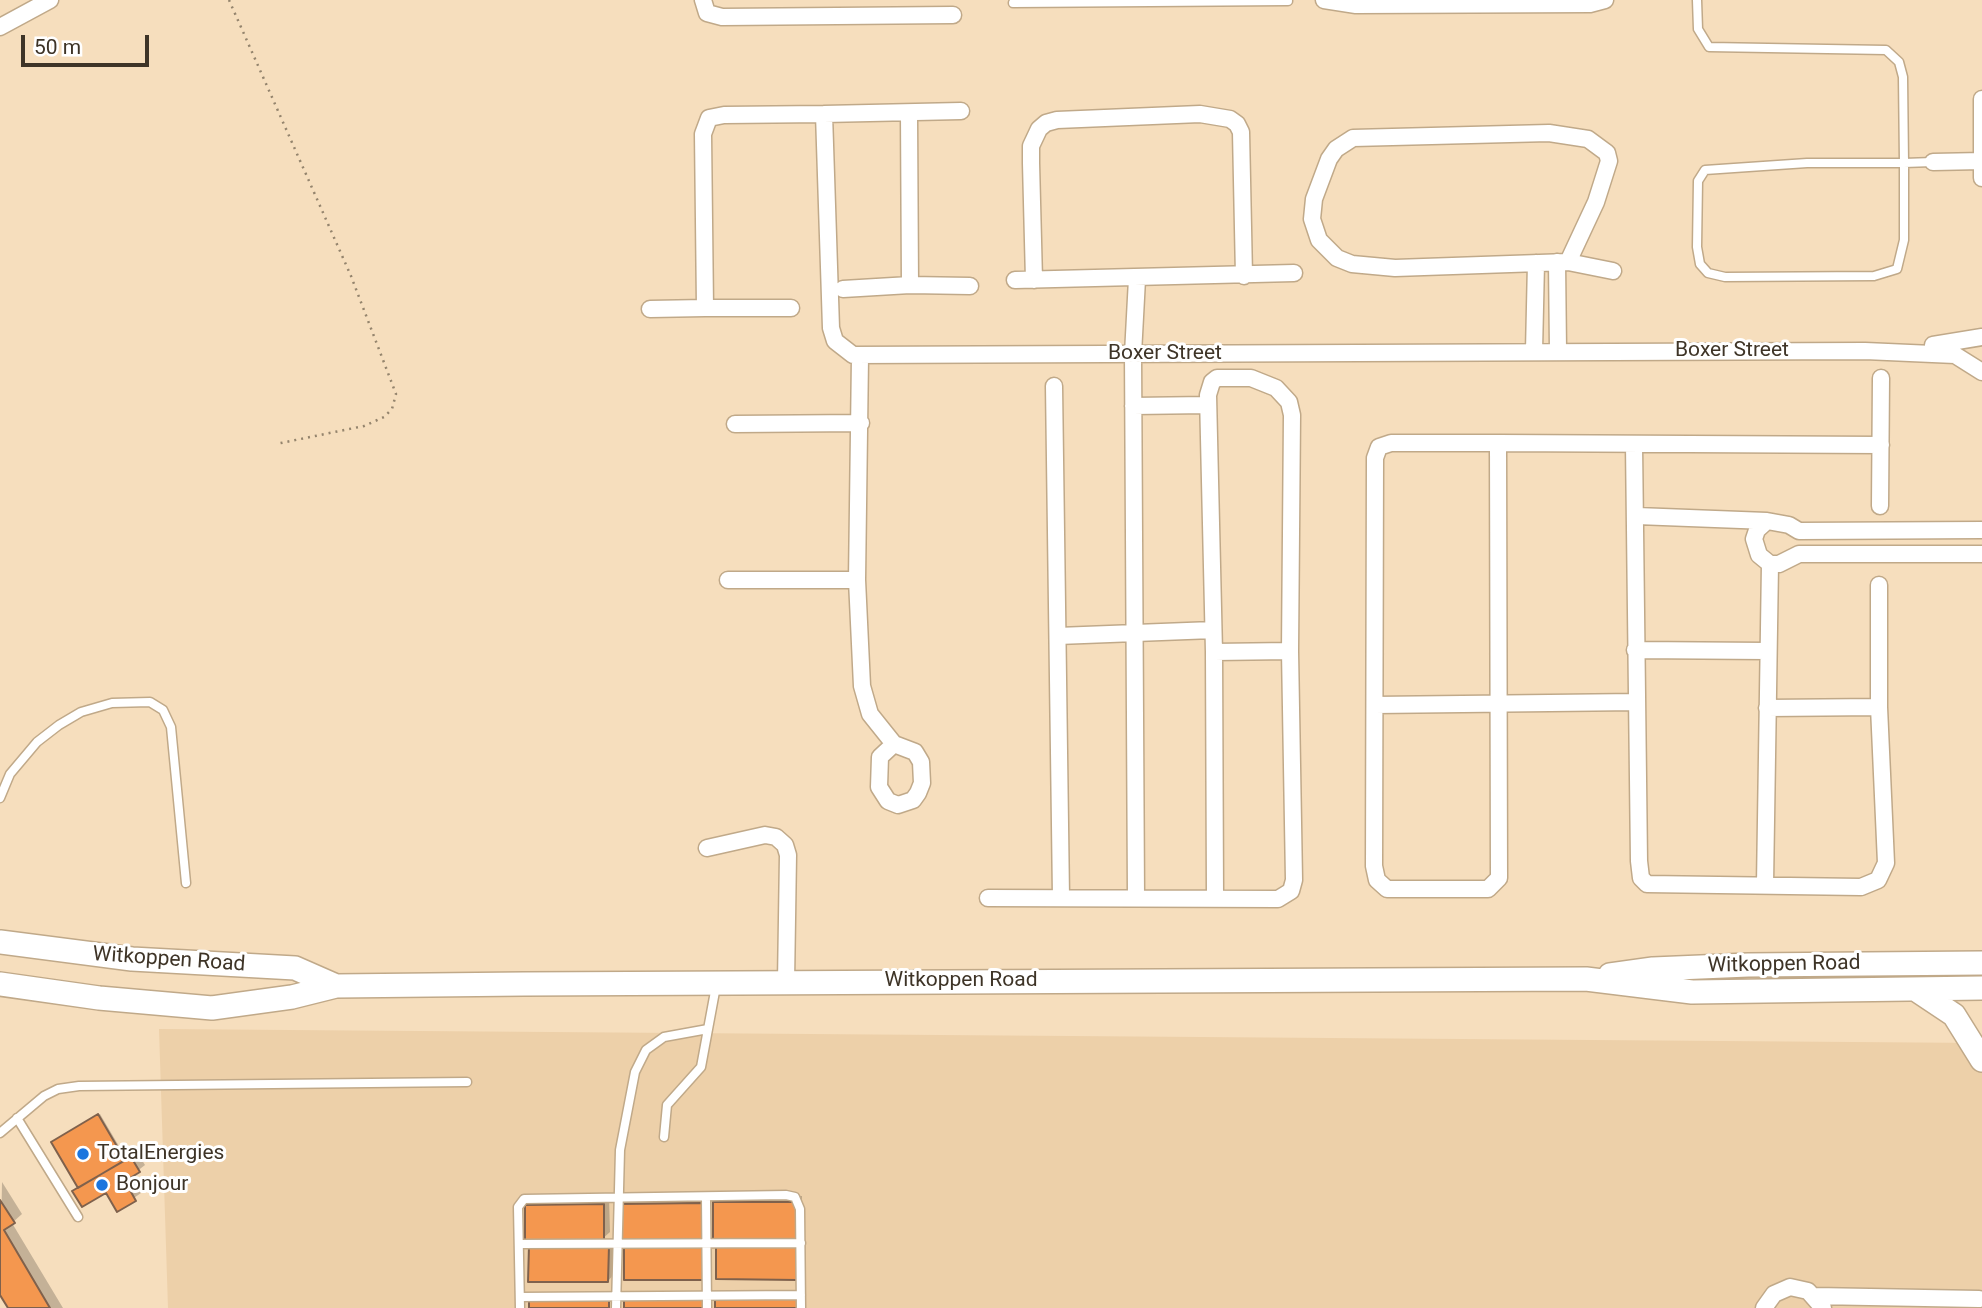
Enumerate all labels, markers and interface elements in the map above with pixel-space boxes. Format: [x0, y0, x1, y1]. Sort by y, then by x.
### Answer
scale bar [24, 21, 152, 65]
text: 50 m [34, 35, 81, 59]
street label: Boxer Street [1675, 338, 1789, 364]
street label: Boxer Street [1108, 341, 1222, 367]
street label: Witkoppen Road [92, 942, 246, 978]
street label: Witkoppen Road [1707, 951, 1861, 979]
street label: Witkoppen Road [885, 968, 1037, 994]
place label: TotalEnergies [97, 1141, 224, 1167]
marker: TotalEnergies [75, 1146, 91, 1162]
place label: Bonjour [116, 1172, 188, 1198]
marker: Bonjour [94, 1177, 110, 1193]

